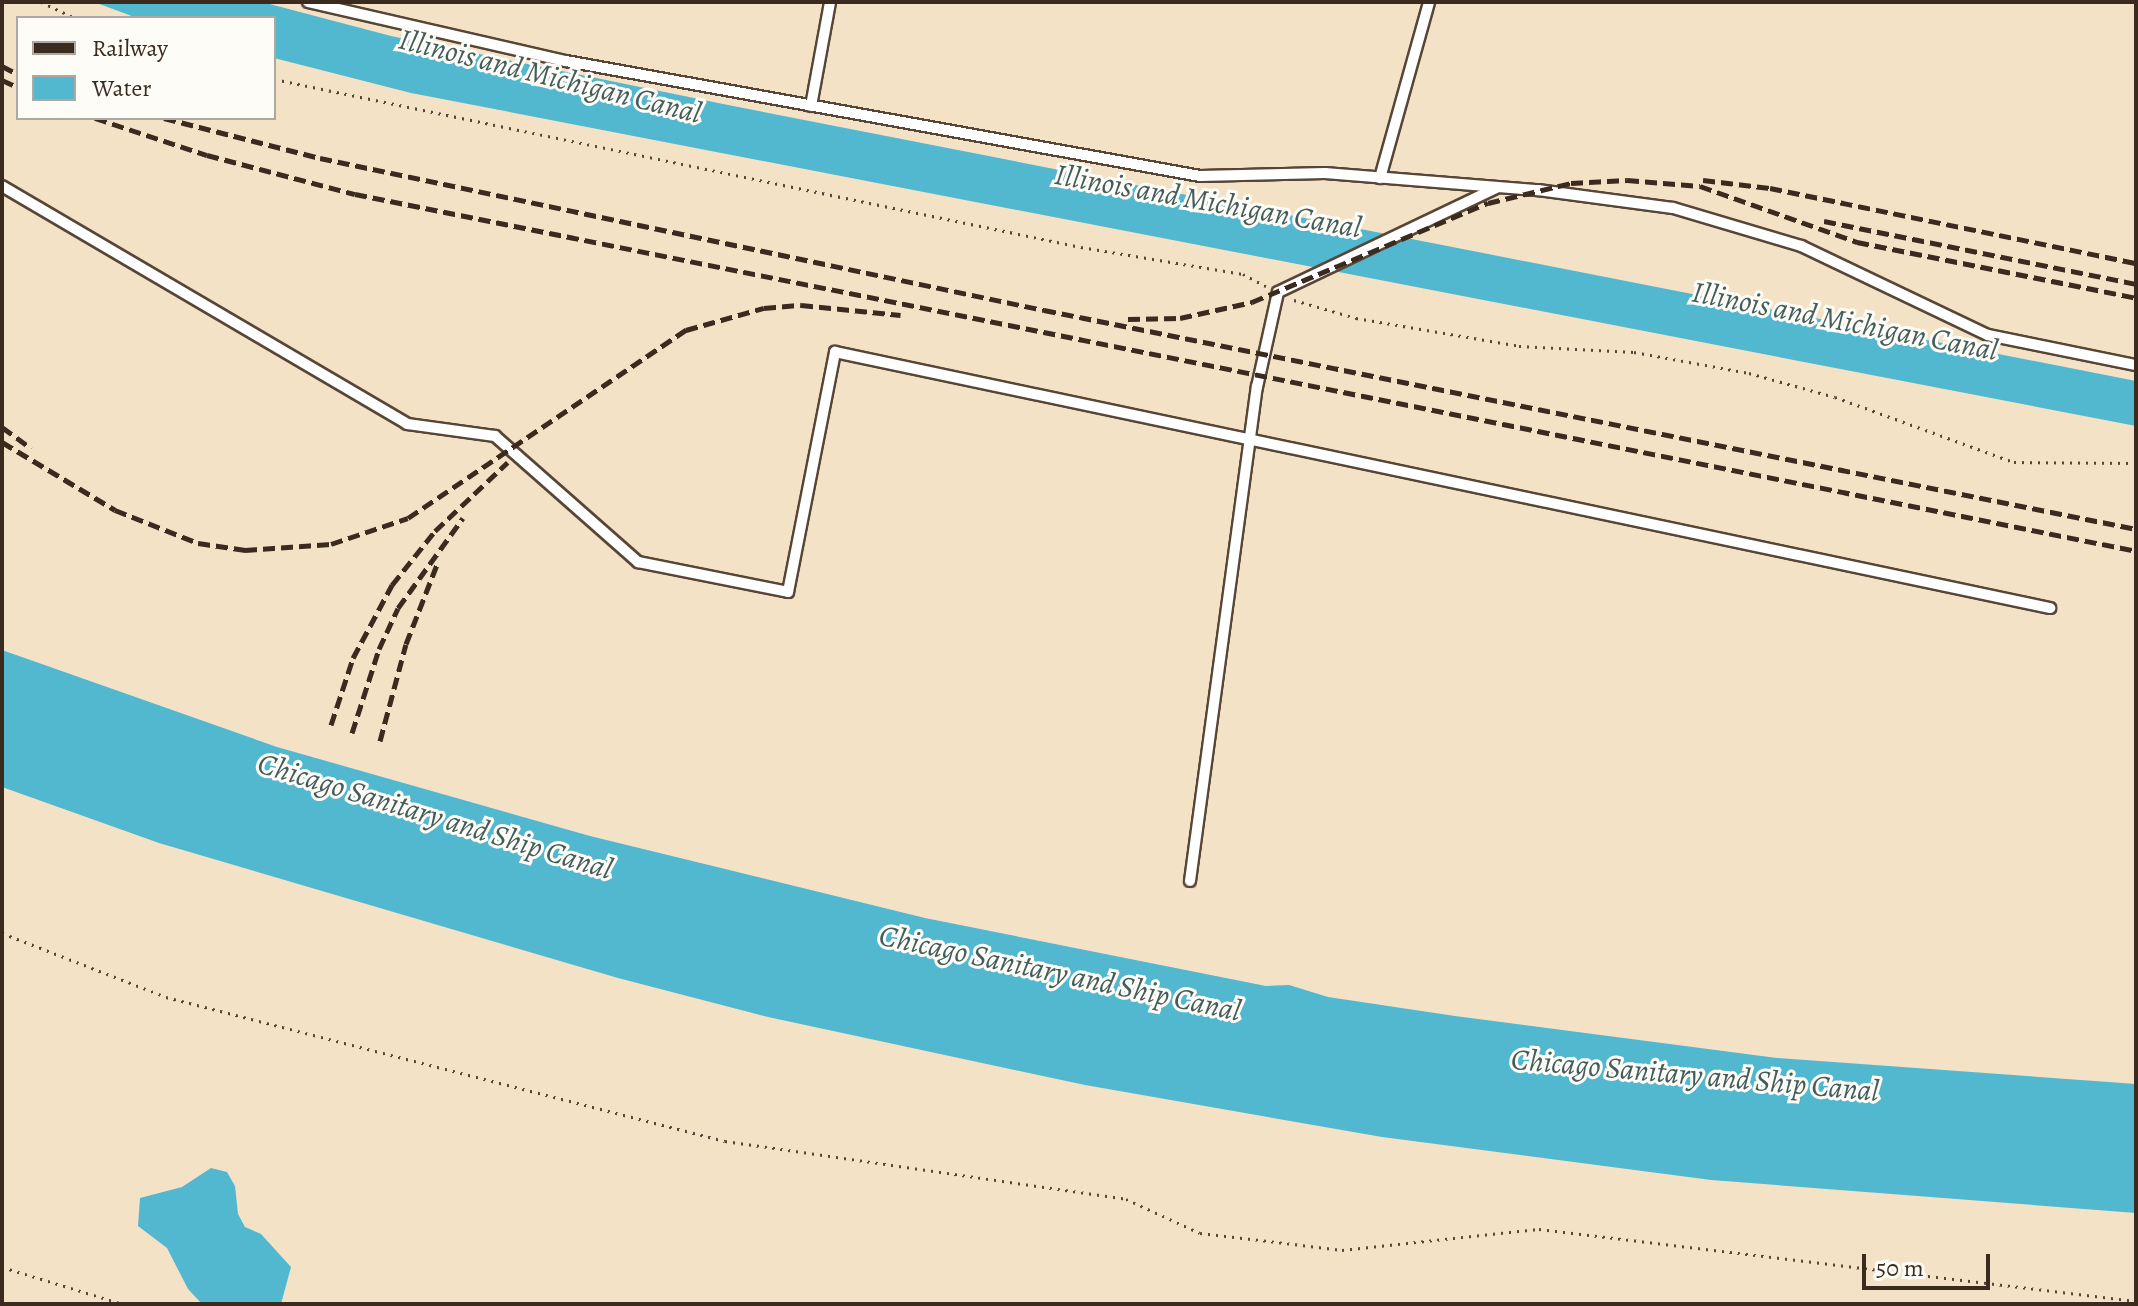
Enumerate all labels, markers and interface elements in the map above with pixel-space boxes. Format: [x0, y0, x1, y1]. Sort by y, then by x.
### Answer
legend [16, 16, 276, 120]
water label: Illinois and Michigan Canal [395, 21, 705, 131]
text: Railway [92, 32, 168, 64]
text: Water [92, 72, 152, 104]
water label: Illinois and Michigan Canal [1052, 156, 1364, 246]
water label: Illinois and Michigan Canal [1689, 274, 2001, 368]
water label: Chicago Sanitary and Ship Canal [253, 745, 617, 887]
water label: Chicago Sanitary and Ship Canal [876, 917, 1244, 1029]
water label: Chicago Sanitary and Ship Canal [1510, 1041, 1880, 1109]
scale bar [1866, 1238, 1994, 1288]
text: 50 m [1876, 1252, 1924, 1284]

